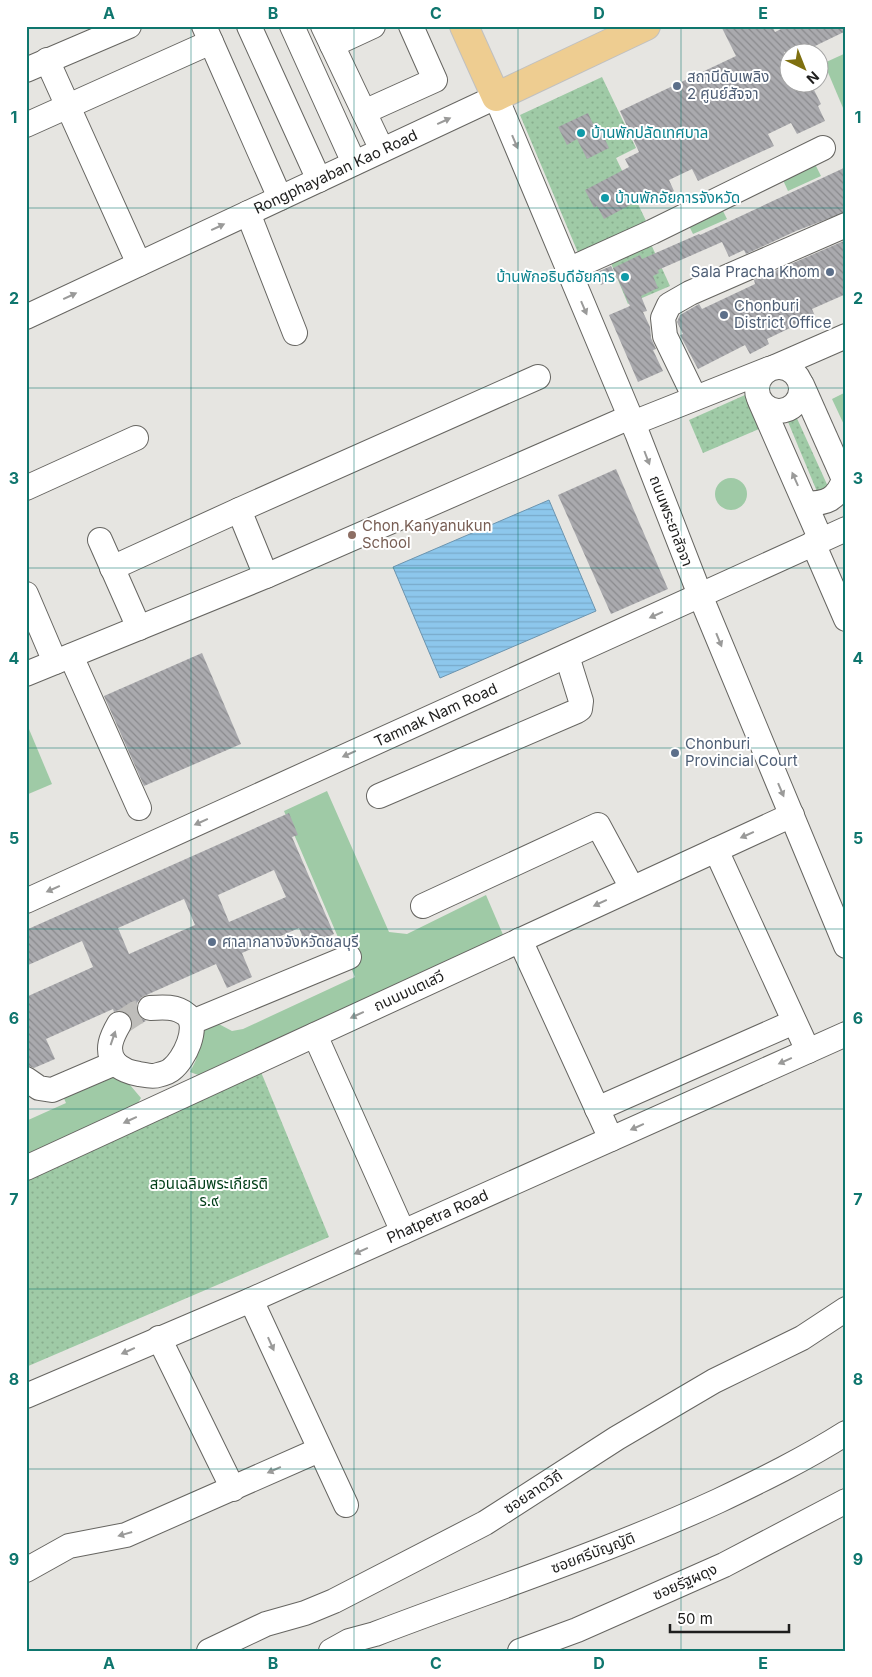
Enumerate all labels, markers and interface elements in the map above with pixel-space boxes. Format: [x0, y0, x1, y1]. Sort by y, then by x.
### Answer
text: A [103, 3, 115, 23]
text: B [268, 3, 278, 23]
text: C [430, 3, 442, 23]
text: D [593, 3, 605, 23]
text: E [758, 3, 768, 23]
north arrow [780, 42, 830, 92]
place label: สถานีดับเพลิง 2 ศูนย์สัจจา [687, 67, 769, 103]
text: N [804, 68, 823, 88]
marker: สถานีดับเพลิง 2 ศูนย์สัจจา [671, 80, 683, 92]
text: 1 [11, 107, 17, 127]
text: 1 [855, 107, 861, 127]
one-way arrow [437, 117, 451, 125]
place label: บ้านพักปลัดเทศบาล [591, 123, 708, 142]
street label: Rongphayaban Kao Road [251, 125, 420, 218]
marker: บ้านพักปลัดเทศบาล [575, 127, 587, 139]
one-way arrow [511, 135, 519, 149]
place label: บ้านพักอัยการจังหวัด [615, 188, 740, 207]
marker: บ้านพักอัยการจังหวัด [599, 192, 611, 204]
one-way arrow [210, 223, 225, 232]
place label: Sala Pracha Khom [691, 262, 820, 281]
marker: Sala Pracha Khom [824, 266, 836, 278]
place label: บ้านพักอธิบดีอัยการ [496, 267, 615, 286]
marker: บ้านพักอธิบดีอัยการ [619, 271, 631, 283]
text: 2 [9, 288, 19, 308]
text: 2 [853, 288, 863, 308]
one-way arrow [63, 292, 77, 300]
place label: Chonburi District Office [734, 296, 831, 332]
one-way arrow [581, 301, 589, 315]
marker: Chonburi District Office [718, 309, 730, 321]
one-way arrow [643, 451, 651, 466]
text: 3 [9, 468, 19, 488]
text: 3 [853, 468, 863, 488]
one-way arrow [790, 472, 798, 486]
street label: ถนนพระยาสัจจา [645, 473, 698, 569]
place label: Chon Kanyanukun School [362, 516, 492, 552]
marker: Chon Kanyanukun School [346, 529, 358, 541]
one-way arrow [649, 612, 663, 620]
one-way arrow [715, 633, 723, 648]
text: 4 [9, 648, 20, 668]
text: 4 [853, 648, 864, 668]
street label: Tamnak Nam Road [371, 678, 500, 751]
place label: Chonburi Provincial Court [685, 734, 798, 770]
marker: Chonburi Provincial Court [669, 747, 681, 759]
one-way arrow [341, 750, 356, 759]
one-way arrow [778, 783, 786, 797]
one-way arrow [193, 817, 208, 826]
text: 5 [9, 828, 19, 848]
text: 5 [853, 828, 863, 848]
one-way arrow [740, 832, 754, 840]
one-way arrow [46, 885, 60, 893]
one-way arrow [593, 900, 607, 908]
place label: ศาลากลางจังหวัดชลบุรี [222, 932, 359, 951]
marker: ศาลากลางจังหวัดชลบุรี [206, 936, 218, 948]
street label: ถนนมนตเสวี [371, 966, 447, 1015]
text: 6 [9, 1008, 19, 1028]
text: 6 [853, 1008, 863, 1028]
one-way arrow [350, 1011, 364, 1019]
one-way arrow [109, 1030, 117, 1045]
one-way arrow [778, 1057, 792, 1065]
one-way arrow [123, 1116, 137, 1124]
one-way arrow [630, 1124, 644, 1132]
park label: สวนเฉลิมพระเกียรติ ร.๙ [150, 1174, 268, 1210]
street label: Phatpetra Road [384, 1185, 491, 1247]
text: 7 [9, 1189, 19, 1209]
text: 7 [853, 1189, 863, 1209]
one-way arrow [354, 1247, 368, 1255]
one-way arrow [267, 1337, 275, 1351]
one-way arrow [121, 1348, 135, 1356]
text: 8 [9, 1369, 19, 1389]
text: 8 [853, 1369, 863, 1389]
street label: ซอยลาดวิถี [500, 1466, 566, 1518]
one-way arrow [267, 1467, 281, 1475]
street label: ซอยศรีบัญญัติ [548, 1528, 638, 1577]
one-way arrow [118, 1531, 133, 1539]
text: 9 [9, 1549, 19, 1569]
text: 9 [853, 1549, 863, 1569]
street label: ซอยรัฐผดุง [650, 1559, 720, 1604]
scale bar [670, 1602, 788, 1634]
text: 50 m [677, 1609, 713, 1628]
text: A [103, 1653, 115, 1673]
text: B [268, 1653, 278, 1673]
text: C [430, 1653, 442, 1673]
text: D [593, 1653, 605, 1673]
text: E [758, 1653, 768, 1673]

